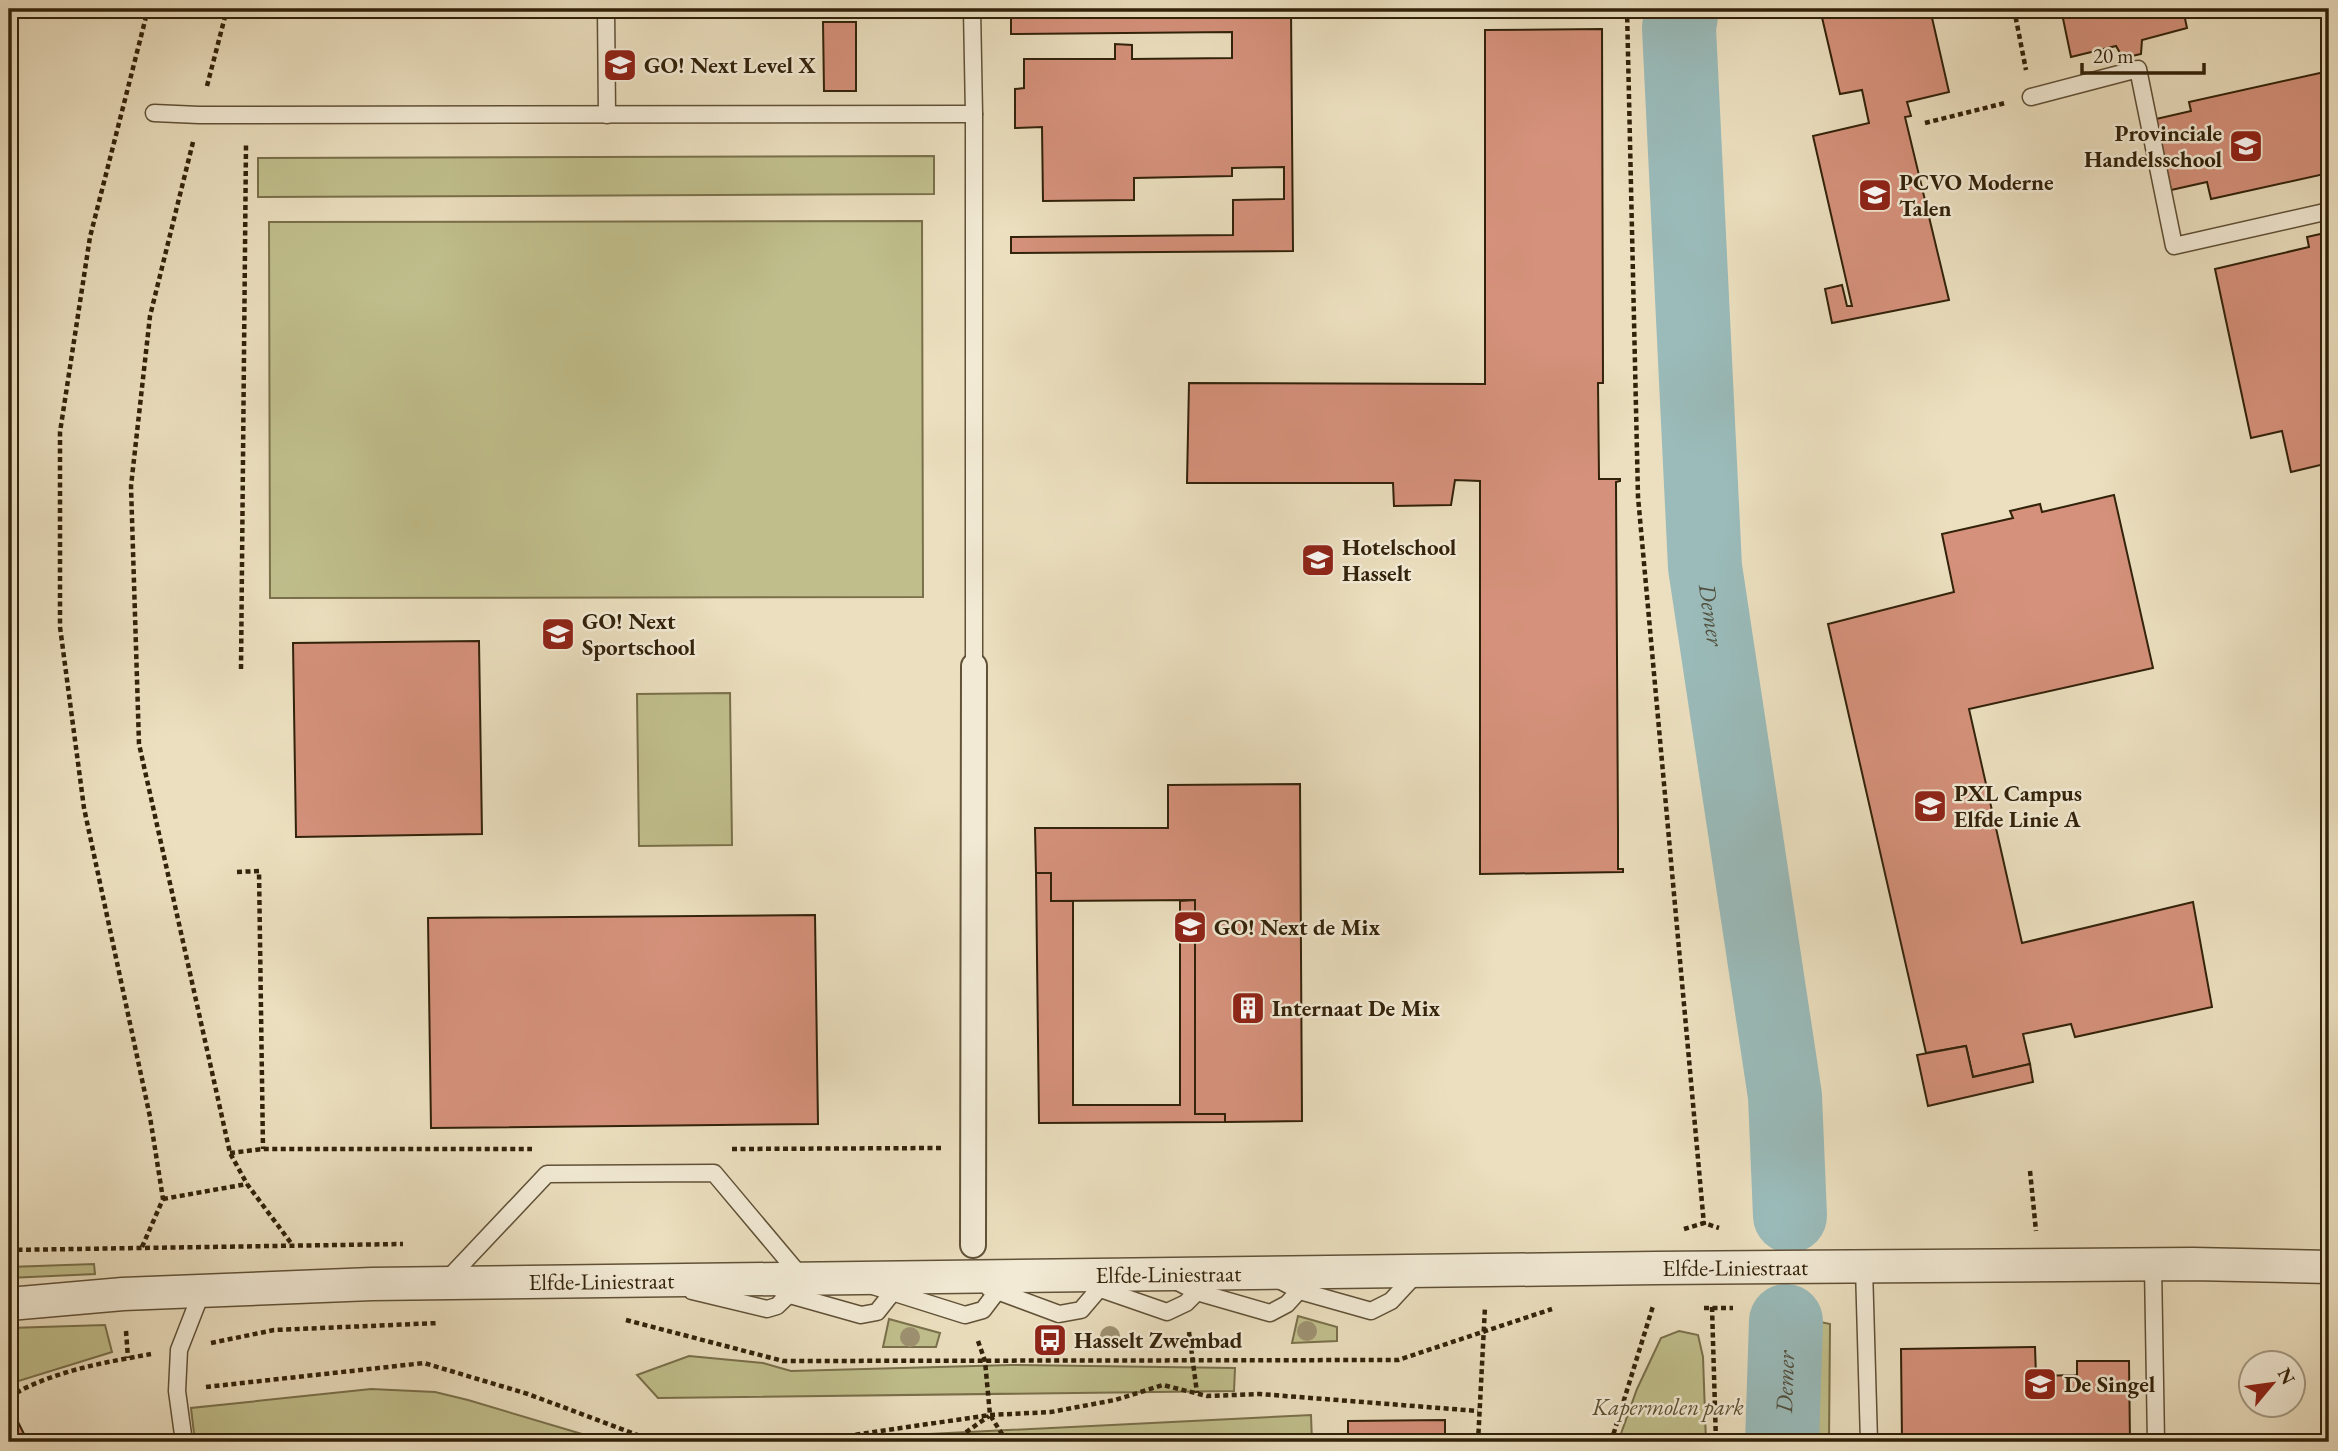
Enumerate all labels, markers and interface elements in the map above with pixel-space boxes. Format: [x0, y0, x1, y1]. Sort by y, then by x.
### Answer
scale bar [2082, 32, 2205, 76]
text: 20 m [2093, 42, 2134, 69]
school or university icon: GO! Next Level X [601, 46, 639, 84]
place label: GO! Next Level X [644, 50, 817, 80]
place label: Provinciale Handelsschool [2084, 118, 2222, 174]
school or university icon: Provinciale Handelsschool [2227, 127, 2265, 165]
place label: PCVO Moderne Talen [1899, 167, 2054, 223]
school or university icon: PCVO Moderne Talen [1856, 176, 1894, 214]
place label: Hotelschool Hasselt [1342, 532, 1457, 588]
school or university icon: Hotelschool Hasselt [1299, 541, 1337, 579]
water label: Demer [1692, 580, 1732, 650]
place label: GO! Next Sportschool [582, 606, 696, 662]
school or university icon: GO! Next Sportschool [539, 615, 577, 653]
place label: PXL Campus Elfde Linie A [1954, 778, 2082, 834]
school or university icon: PXL Campus Elfde Linie A [1911, 787, 1949, 825]
school or university icon: GO! Next de Mix [1171, 908, 1209, 946]
place label: GO! Next de Mix [1214, 912, 1380, 942]
building icon: Internaat De Mix [1229, 989, 1267, 1027]
place label: Internaat De Mix [1272, 993, 1441, 1023]
street label: Elfde-Liniestraat [1662, 1252, 1809, 1283]
street label: Elfde-Liniestraat [1095, 1258, 1242, 1290]
street label: Elfde-Liniestraat [528, 1265, 675, 1297]
bus stop icon: Hasselt Zwembad [1031, 1321, 1069, 1359]
place label: Hasselt Zwembad [1074, 1325, 1243, 1355]
water label: Demer [1767, 1348, 1801, 1415]
north arrow [2236, 1350, 2306, 1420]
text: N [2272, 1363, 2301, 1389]
school or university icon: De Singel [2021, 1365, 2059, 1403]
place label: De Singel [2064, 1369, 2156, 1399]
park label: Kapermolen park [1591, 1392, 1744, 1422]

